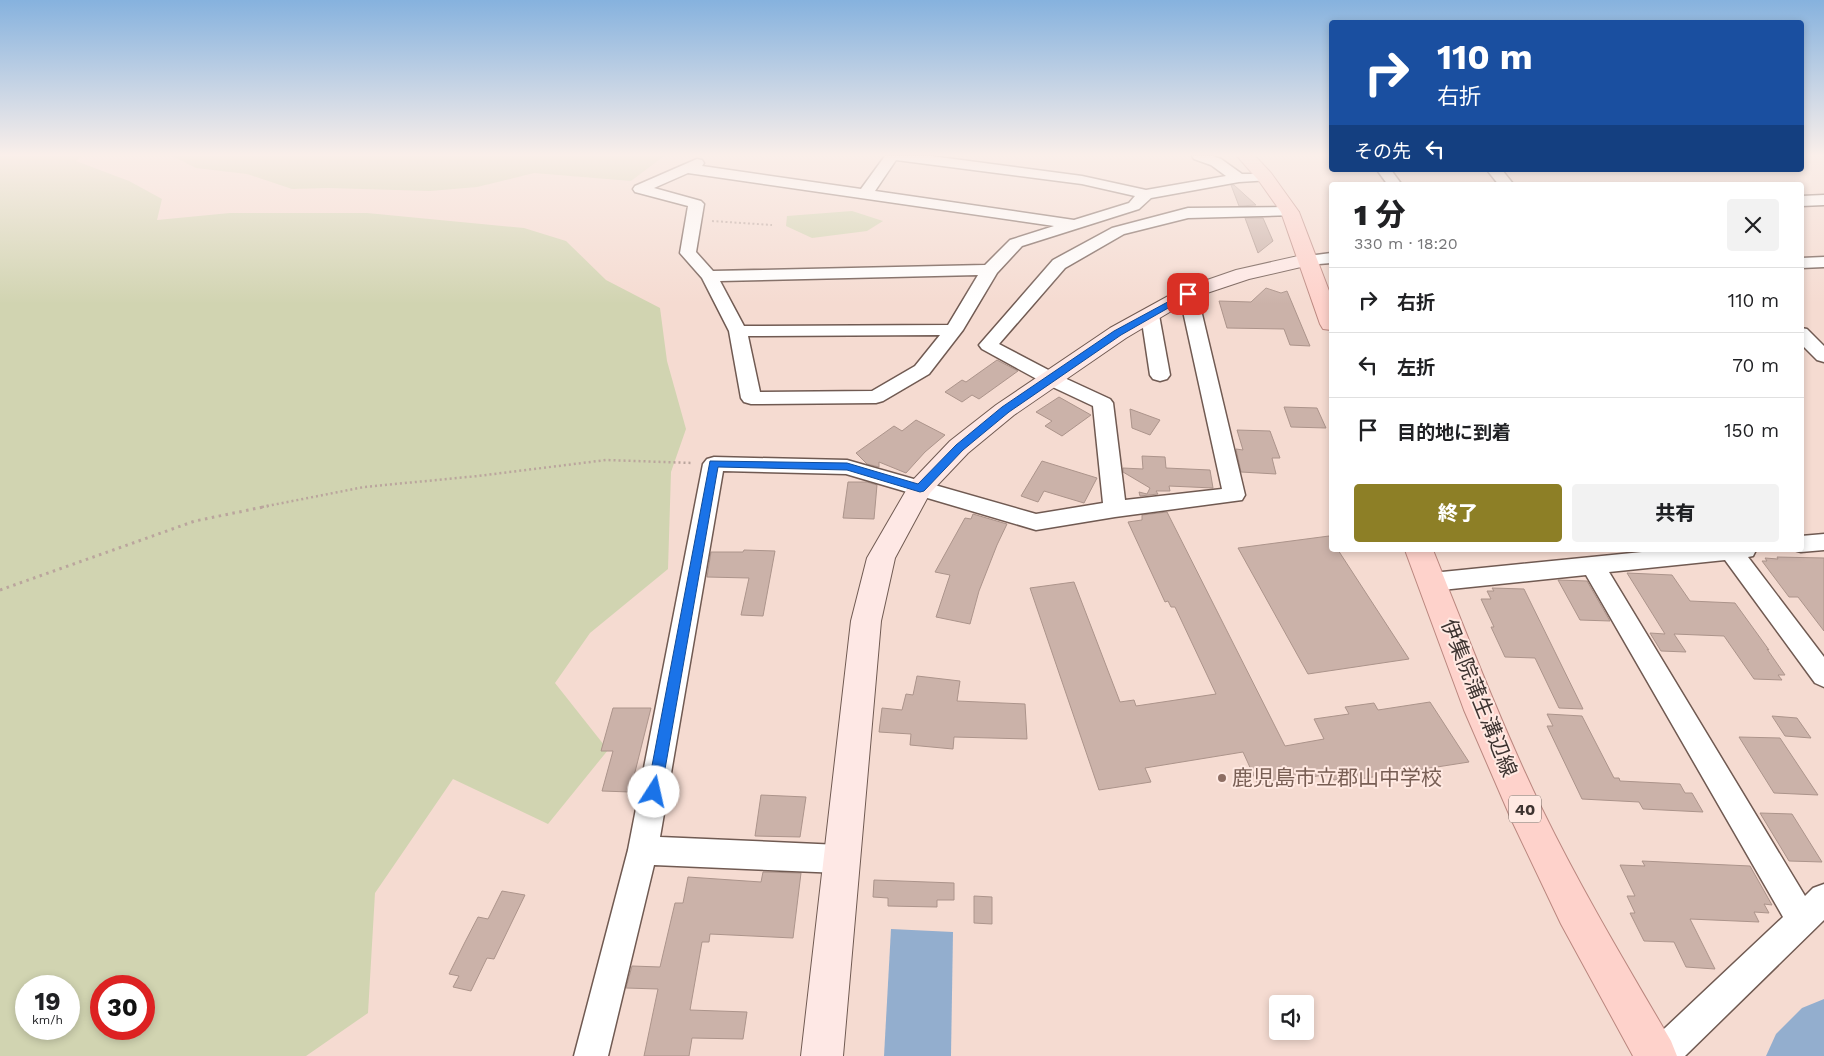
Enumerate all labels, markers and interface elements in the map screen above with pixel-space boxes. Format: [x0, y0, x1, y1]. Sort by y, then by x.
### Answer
text: 110 m [1437, 36, 1533, 78]
icon: right [1354, 40, 1419, 105]
text: 右折 [1437, 84, 1481, 109]
icon: left [1421, 135, 1449, 163]
text: その先 [1354, 140, 1411, 163]
text: 1 分 [1354, 197, 1405, 232]
button: close [1727, 199, 1779, 251]
text: 330 m · 18:20 [1354, 234, 1458, 253]
pin [1167, 273, 1209, 315]
icon: arrive [1174, 280, 1202, 308]
icon: right [1354, 286, 1382, 314]
text: 110 m [1728, 289, 1779, 312]
text: 右折 [1397, 291, 1435, 314]
icon: left [1354, 351, 1382, 379]
text: 70 m [1732, 354, 1779, 377]
text: 左折 [1397, 356, 1435, 379]
icon: arrive [1354, 416, 1382, 444]
text: 150 m [1724, 419, 1779, 442]
text: 目的地に到着 [1397, 421, 1511, 444]
button: 終了 [1354, 484, 1562, 542]
button: 共有 [1572, 484, 1779, 542]
street label: 伊集院蒲生溝辺線 [1436, 615, 1523, 780]
position arrow [627, 765, 679, 817]
place label: 鹿児島市立郡山中学校 [1232, 765, 1442, 790]
marker: 鹿児島市立郡山中学校 [1216, 772, 1228, 784]
road number: 40 [1509, 796, 1541, 822]
speed limit sign: 30 [90, 975, 155, 1040]
text: 19 [34, 987, 61, 1016]
map controls [1269, 995, 1314, 1040]
button: sound [1269, 995, 1314, 1040]
text: km/h [32, 1013, 63, 1027]

